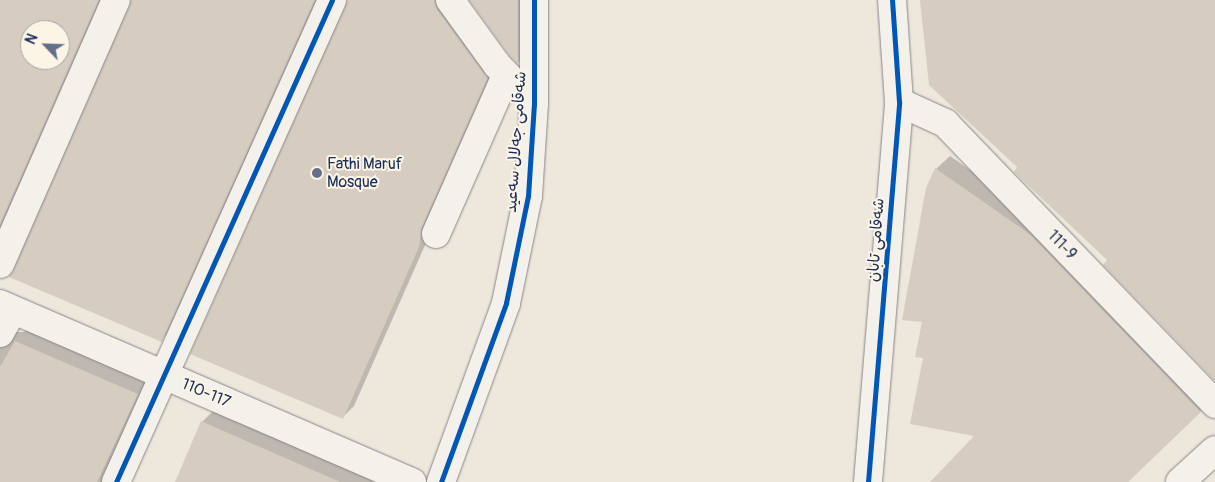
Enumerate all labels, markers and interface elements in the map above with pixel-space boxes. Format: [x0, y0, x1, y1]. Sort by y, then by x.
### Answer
north arrow [20, 20, 70, 70]
text: N [22, 31, 41, 47]
street label: شەقامی جەلال سەعید [501, 71, 531, 213]
place label: Fathi Maruf Mosque [327, 154, 402, 192]
marker: Fathi Maruf Mosque [311, 167, 323, 179]
street label: شەقامی تابان [863, 197, 889, 283]
street label: 111-9 [1043, 226, 1081, 264]
street label: 110-117 [179, 374, 233, 412]

